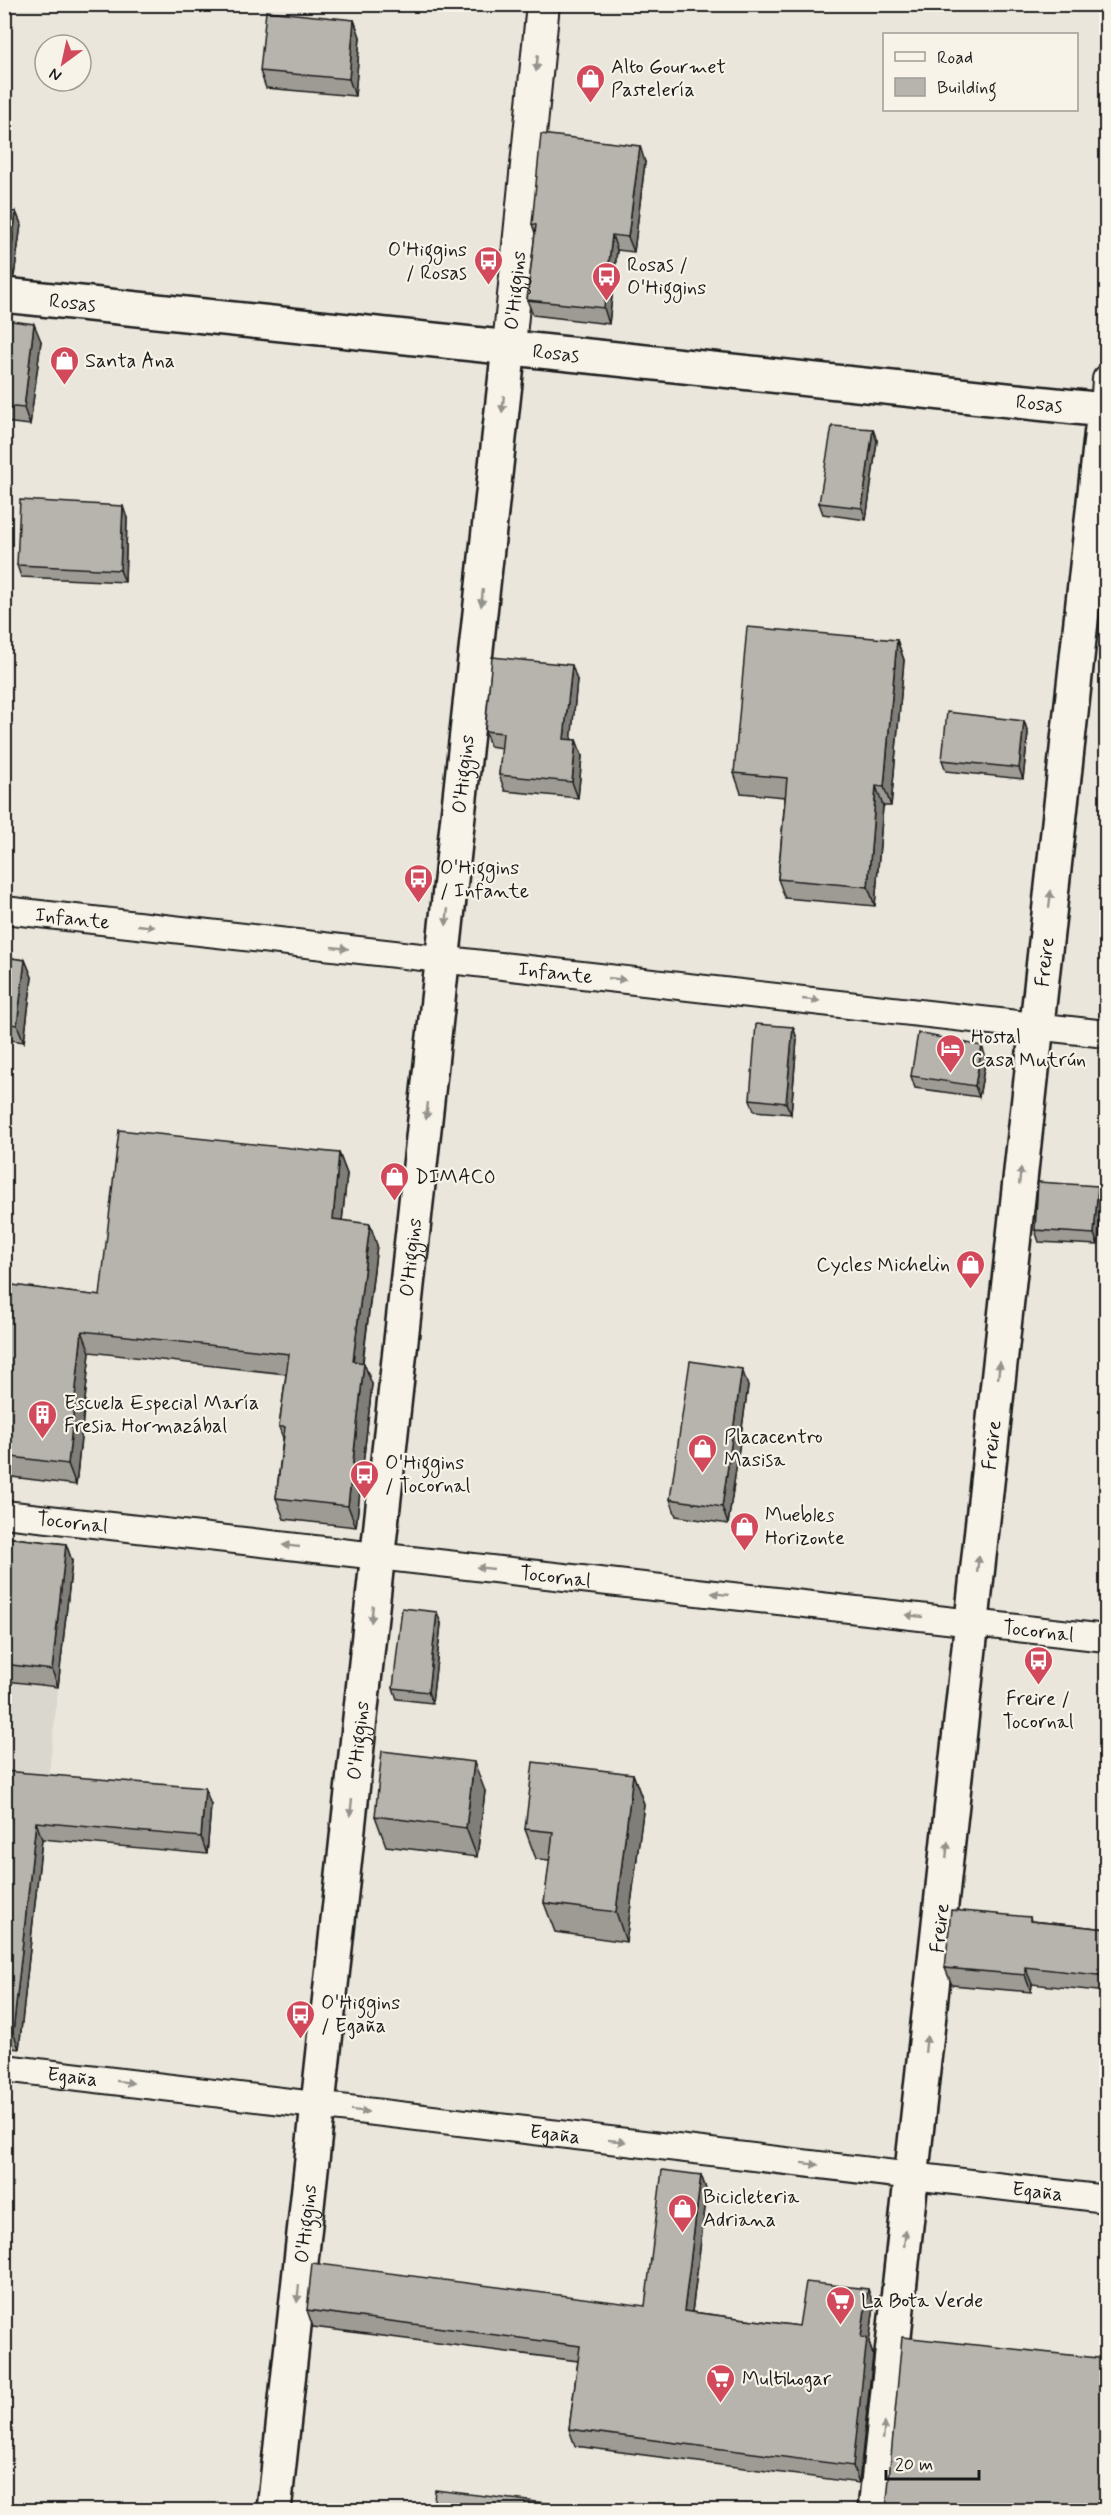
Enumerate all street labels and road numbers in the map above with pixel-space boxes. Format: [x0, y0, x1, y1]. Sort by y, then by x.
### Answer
street label: O'Higgins [499, 250, 533, 331]
street label: Rosas [48, 288, 97, 320]
street label: Rosas [531, 338, 581, 370]
street label: Rosas [1015, 389, 1064, 421]
street label: O'Higgins [446, 733, 482, 815]
street label: Infante [34, 902, 111, 937]
street label: Freire [1029, 936, 1062, 988]
street label: Infante [517, 956, 594, 991]
street label: O'Higgins [394, 1217, 429, 1298]
street label: Freire [976, 1419, 1009, 1471]
street label: Tocornal [35, 1506, 109, 1541]
street label: Tocornal [518, 1560, 592, 1595]
street label: Tocornal [1001, 1614, 1075, 1649]
street label: O'Higgins [341, 1700, 377, 1782]
street label: Freire [924, 1902, 957, 1954]
street label: Egaña [45, 2061, 99, 2094]
street label: Egaña [528, 2119, 582, 2151]
street label: Egaña [1011, 2176, 1064, 2209]
street label: O'Higgins [289, 2183, 324, 2265]

